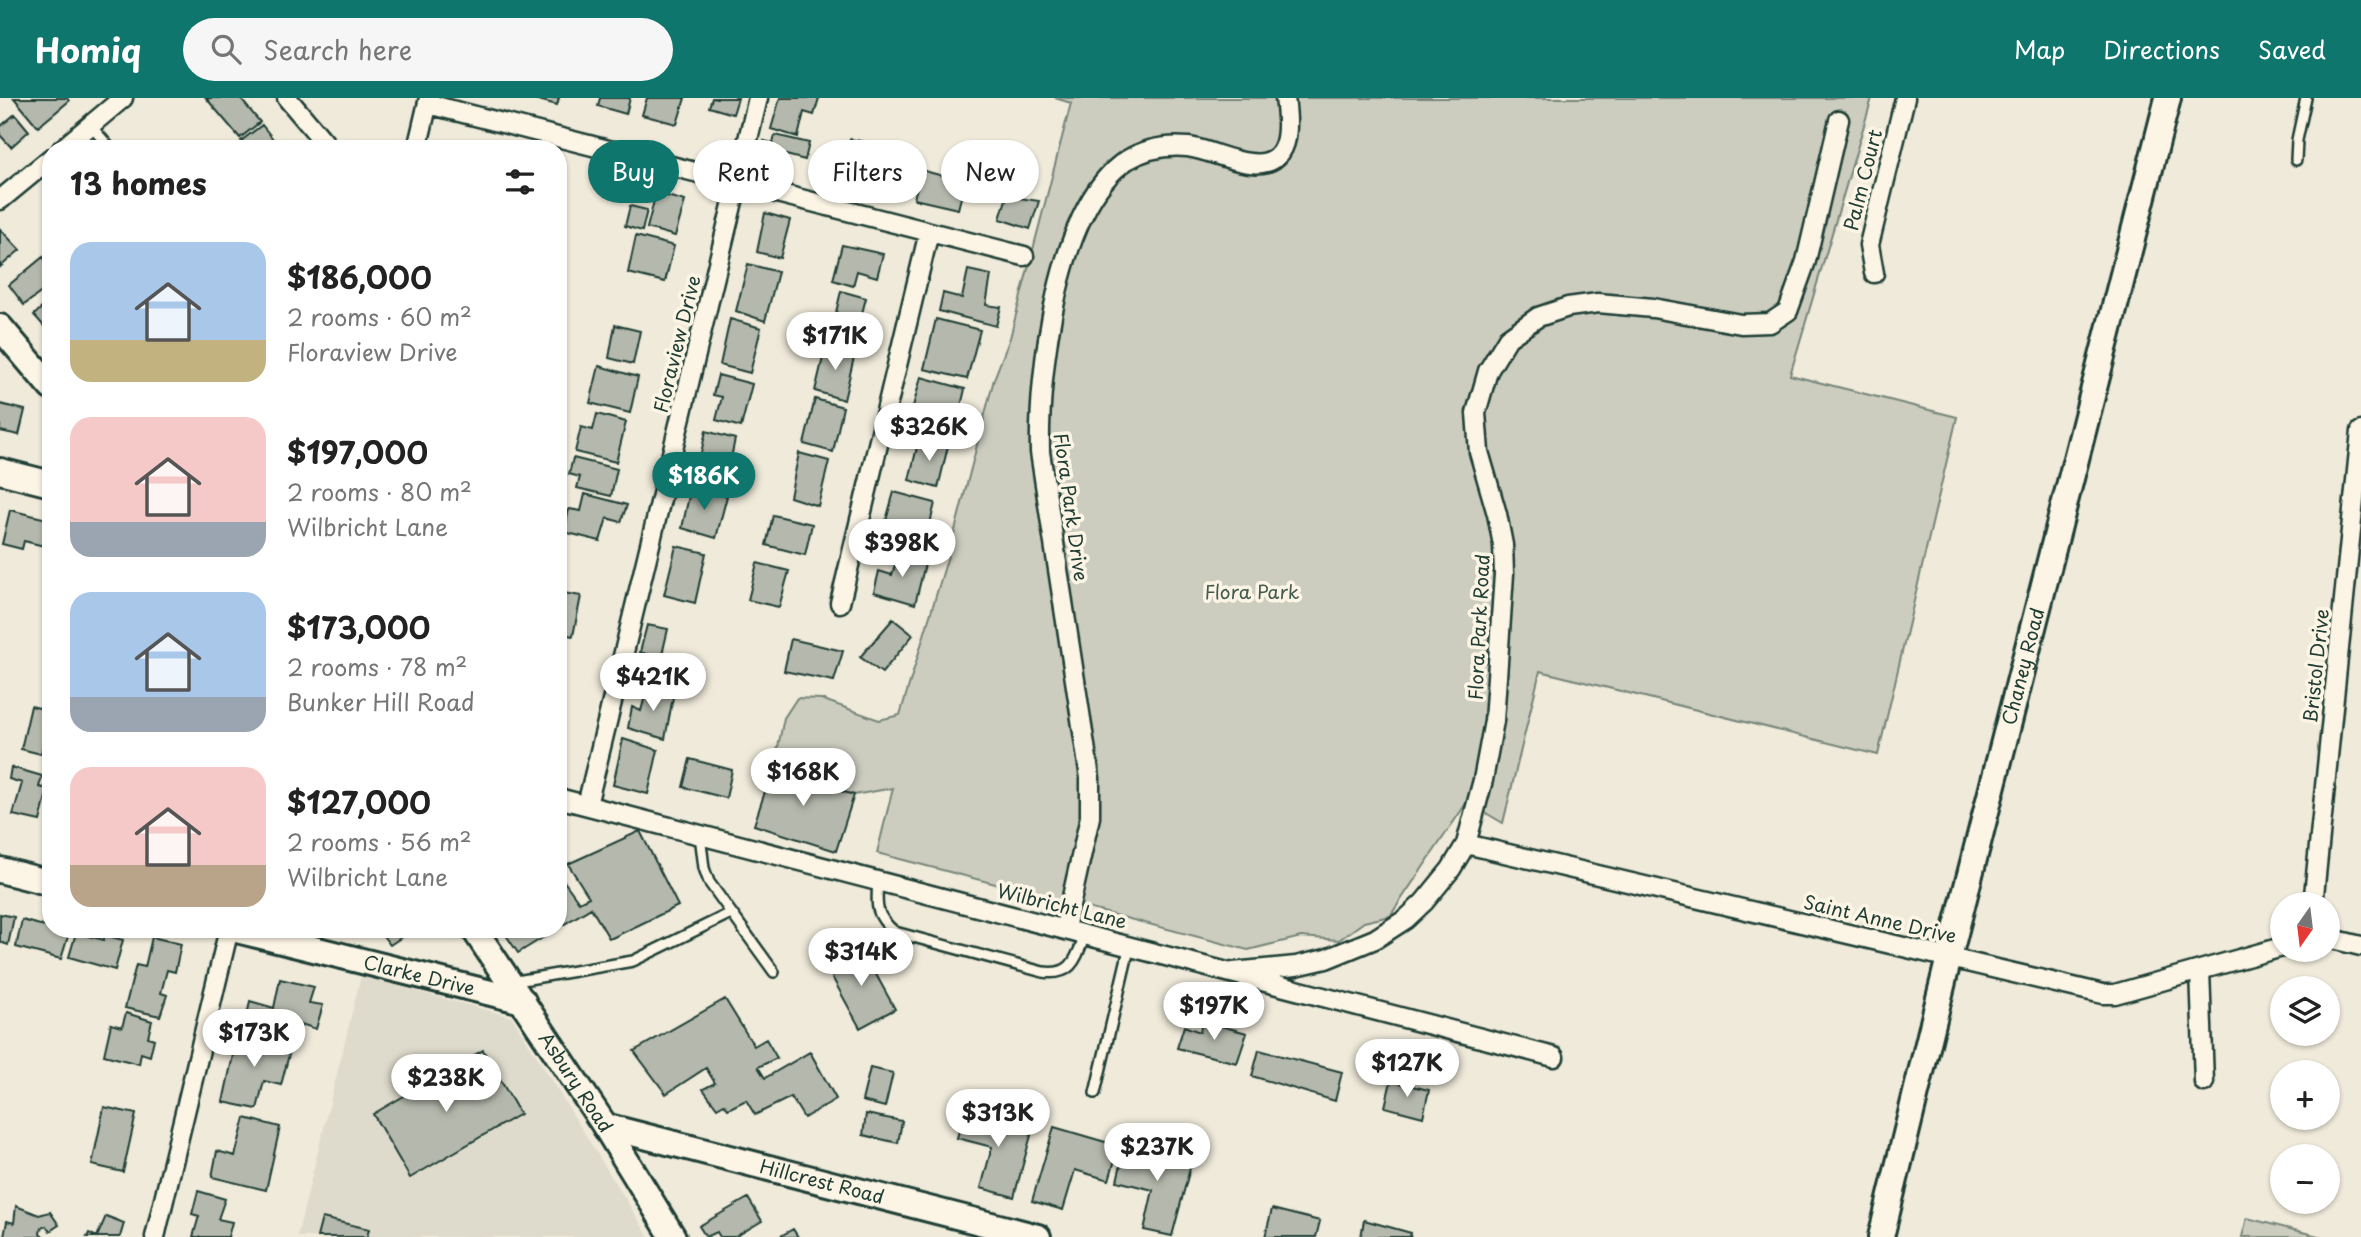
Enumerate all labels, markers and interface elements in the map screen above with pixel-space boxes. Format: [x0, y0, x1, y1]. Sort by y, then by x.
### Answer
search box [183, 18, 673, 81]
text: Homiq [35, 24, 141, 74]
icon: search [207, 30, 245, 68]
text: Search here [263, 30, 412, 69]
text: Map [2014, 31, 2065, 67]
text: Directions [2103, 31, 2220, 67]
text: Saved [2258, 31, 2326, 67]
street label: Palm Court [1836, 126, 1888, 233]
chip: Buy [588, 140, 679, 203]
chip: Rent [693, 140, 794, 203]
chip: Filters [808, 140, 927, 203]
chip: New [941, 140, 1039, 203]
text: 13 homes [70, 160, 207, 205]
icon: filters [501, 163, 539, 201]
text: $186,000 [287, 254, 432, 299]
icon: home [126, 270, 210, 354]
street label: Floraview Drive [645, 272, 707, 415]
text: 2 rooms · 60 m² [287, 299, 472, 334]
pin: $171K [786, 313, 884, 372]
text: $171K [802, 317, 868, 352]
text: Floraview Drive [287, 334, 458, 369]
pin: $326K [880, 404, 978, 463]
text: $326K [890, 408, 968, 443]
text: $197,000 [287, 429, 428, 474]
street label: Flora Park Drive [1048, 431, 1096, 583]
icon: home [126, 445, 210, 529]
pin: $186K [655, 452, 753, 512]
text: $186K [668, 457, 740, 492]
text: 2 rooms · 80 m² [287, 474, 472, 509]
text: Wilbricht Lane [287, 509, 448, 544]
pin: $398K [853, 519, 951, 579]
text: $398K [865, 524, 939, 559]
street label: Flora Park Road [1460, 553, 1496, 701]
park label: Flora Park [1205, 577, 1300, 605]
text: $173,000 [287, 604, 430, 649]
street label: Chaney Road [1994, 605, 2051, 728]
street label: Bristol Drive [2295, 607, 2335, 724]
icon: home [126, 620, 210, 704]
text: 2 rooms · 78 m² [287, 649, 467, 684]
pin: $421K [604, 654, 702, 713]
text: $421K [616, 658, 690, 693]
text: Bunker Hill Road [287, 684, 475, 719]
pin: $168K [754, 748, 852, 808]
text: $168K [767, 753, 839, 788]
text: $127,000 [287, 779, 431, 824]
icon: home [126, 795, 210, 879]
text: 2 rooms · 56 m² [287, 824, 472, 859]
text: Wilbricht Lane [287, 859, 448, 894]
street label: Wilbricht Lane [994, 875, 1130, 935]
street label: Saint Anne Drive [1801, 887, 1959, 949]
north arrow [2270, 892, 2340, 962]
map controls [2270, 892, 2340, 1214]
pin: $314K [812, 928, 910, 988]
text: $314K [824, 933, 898, 968]
street label: Clarke Drive [361, 947, 478, 1002]
button: layers [2270, 976, 2340, 1046]
pin: $197K [1165, 982, 1263, 1042]
text: $197K [1179, 987, 1249, 1022]
pin: $173K [205, 1010, 303, 1069]
text: $173K [218, 1014, 290, 1049]
street label: Asbury Road [533, 1026, 620, 1138]
pin: $127K [1358, 1040, 1456, 1099]
text: $127K [1371, 1044, 1443, 1079]
pin: $238K [397, 1054, 495, 1114]
text: $238K [407, 1059, 485, 1094]
button: + [2270, 1060, 2340, 1130]
pin: $313K [949, 1090, 1047, 1149]
text: $313K [962, 1094, 1034, 1129]
pin: $237K [1108, 1124, 1206, 1183]
text: $237K [1120, 1128, 1194, 1163]
button: − [2270, 1144, 2340, 1214]
street label: Hillcrest Road [757, 1151, 887, 1210]

